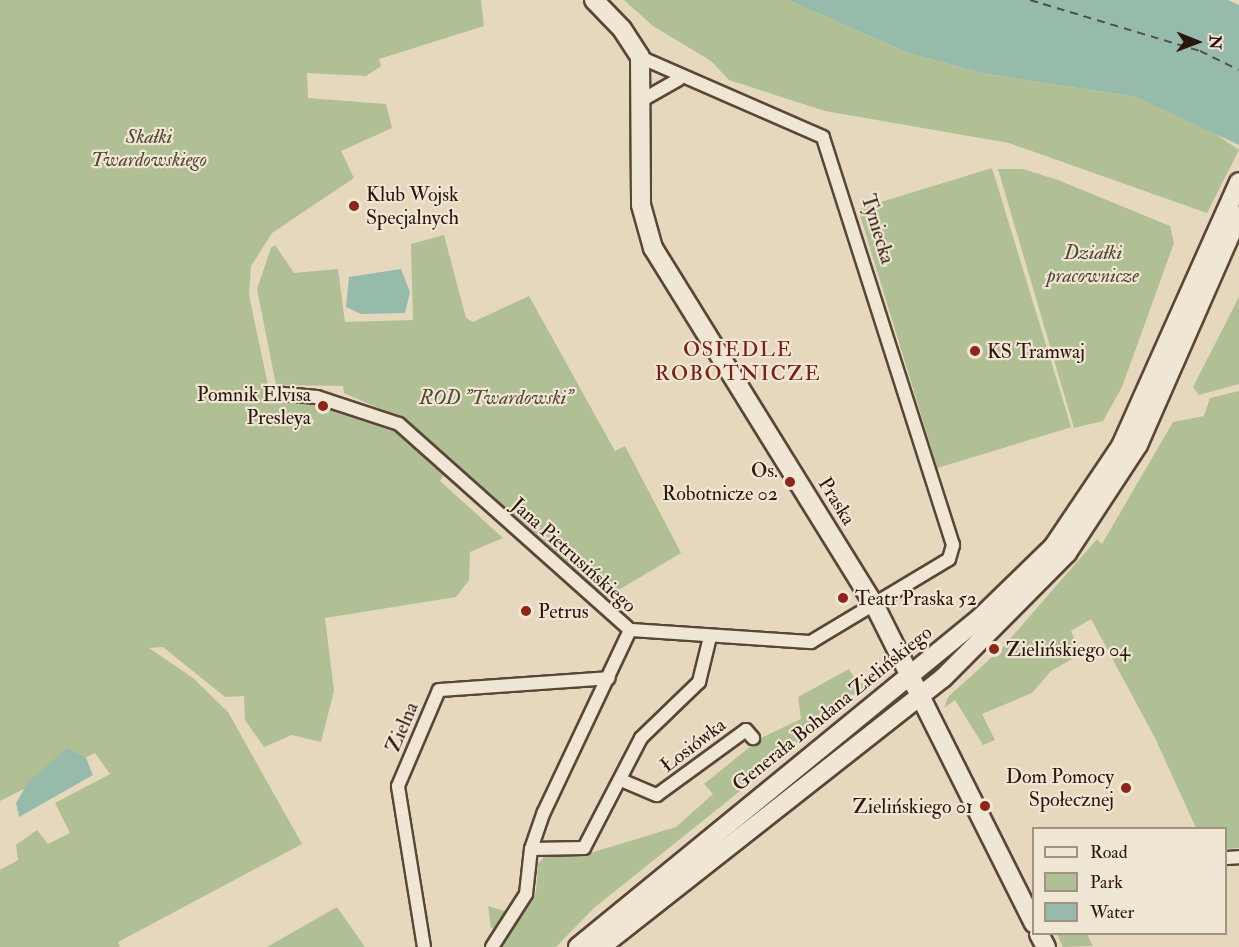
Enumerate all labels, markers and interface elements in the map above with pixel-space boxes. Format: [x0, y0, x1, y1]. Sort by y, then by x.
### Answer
north arrow [1167, 12, 1227, 72]
text: N [1205, 35, 1225, 50]
park label: Skałki Twardowskiego [91, 125, 207, 172]
place label: Klub Wojsk Specjalnych [366, 183, 459, 230]
street label: Tyniecka [856, 191, 900, 267]
marker: Klub Wojsk Specjalnych [347, 199, 361, 213]
park label: Działki pracownicze [1047, 241, 1139, 288]
district label: OSIEDLE ROBOTNICZE [655, 337, 821, 387]
place label: KS Tramwaj [987, 339, 1085, 363]
marker: KS Tramwaj [968, 344, 982, 358]
place label: Pomnik Elvisa Presleya [197, 382, 311, 429]
park label: ROD "Twardowski" [419, 385, 573, 409]
marker: Pomnik Elvisa Presleya [316, 399, 330, 413]
place label: Os. Robotnicze 02 [662, 458, 778, 505]
street label: Praska [813, 473, 861, 529]
marker: Os. Robotnicze 02 [783, 475, 797, 489]
street label: Jana Pietrusińskiego [506, 493, 642, 617]
place label: Teatr Praska 52 [855, 586, 977, 610]
marker: Teatr Praska 52 [836, 591, 850, 605]
place label: Petrus [538, 599, 589, 623]
marker: Petrus [519, 604, 533, 618]
street label: Generała Bohdana Zielińskiego [727, 620, 937, 796]
place label: Zielińskiego 04 [1006, 637, 1130, 661]
marker: Zielińskiego 04 [987, 642, 1001, 656]
street label: Zielna [381, 698, 423, 756]
street label: Łosiówka [656, 713, 730, 777]
place label: Dom Pomocy Społecznej [1006, 765, 1114, 812]
marker: Dom Pomocy Społecznej [1119, 781, 1133, 795]
place label: Zielińskiego 01 [853, 794, 973, 818]
marker: Zielińskiego 01 [978, 799, 992, 813]
legend [1032, 827, 1227, 935]
text: Road [1090, 841, 1128, 864]
text: Park [1090, 871, 1123, 894]
text: Water [1090, 901, 1134, 924]

